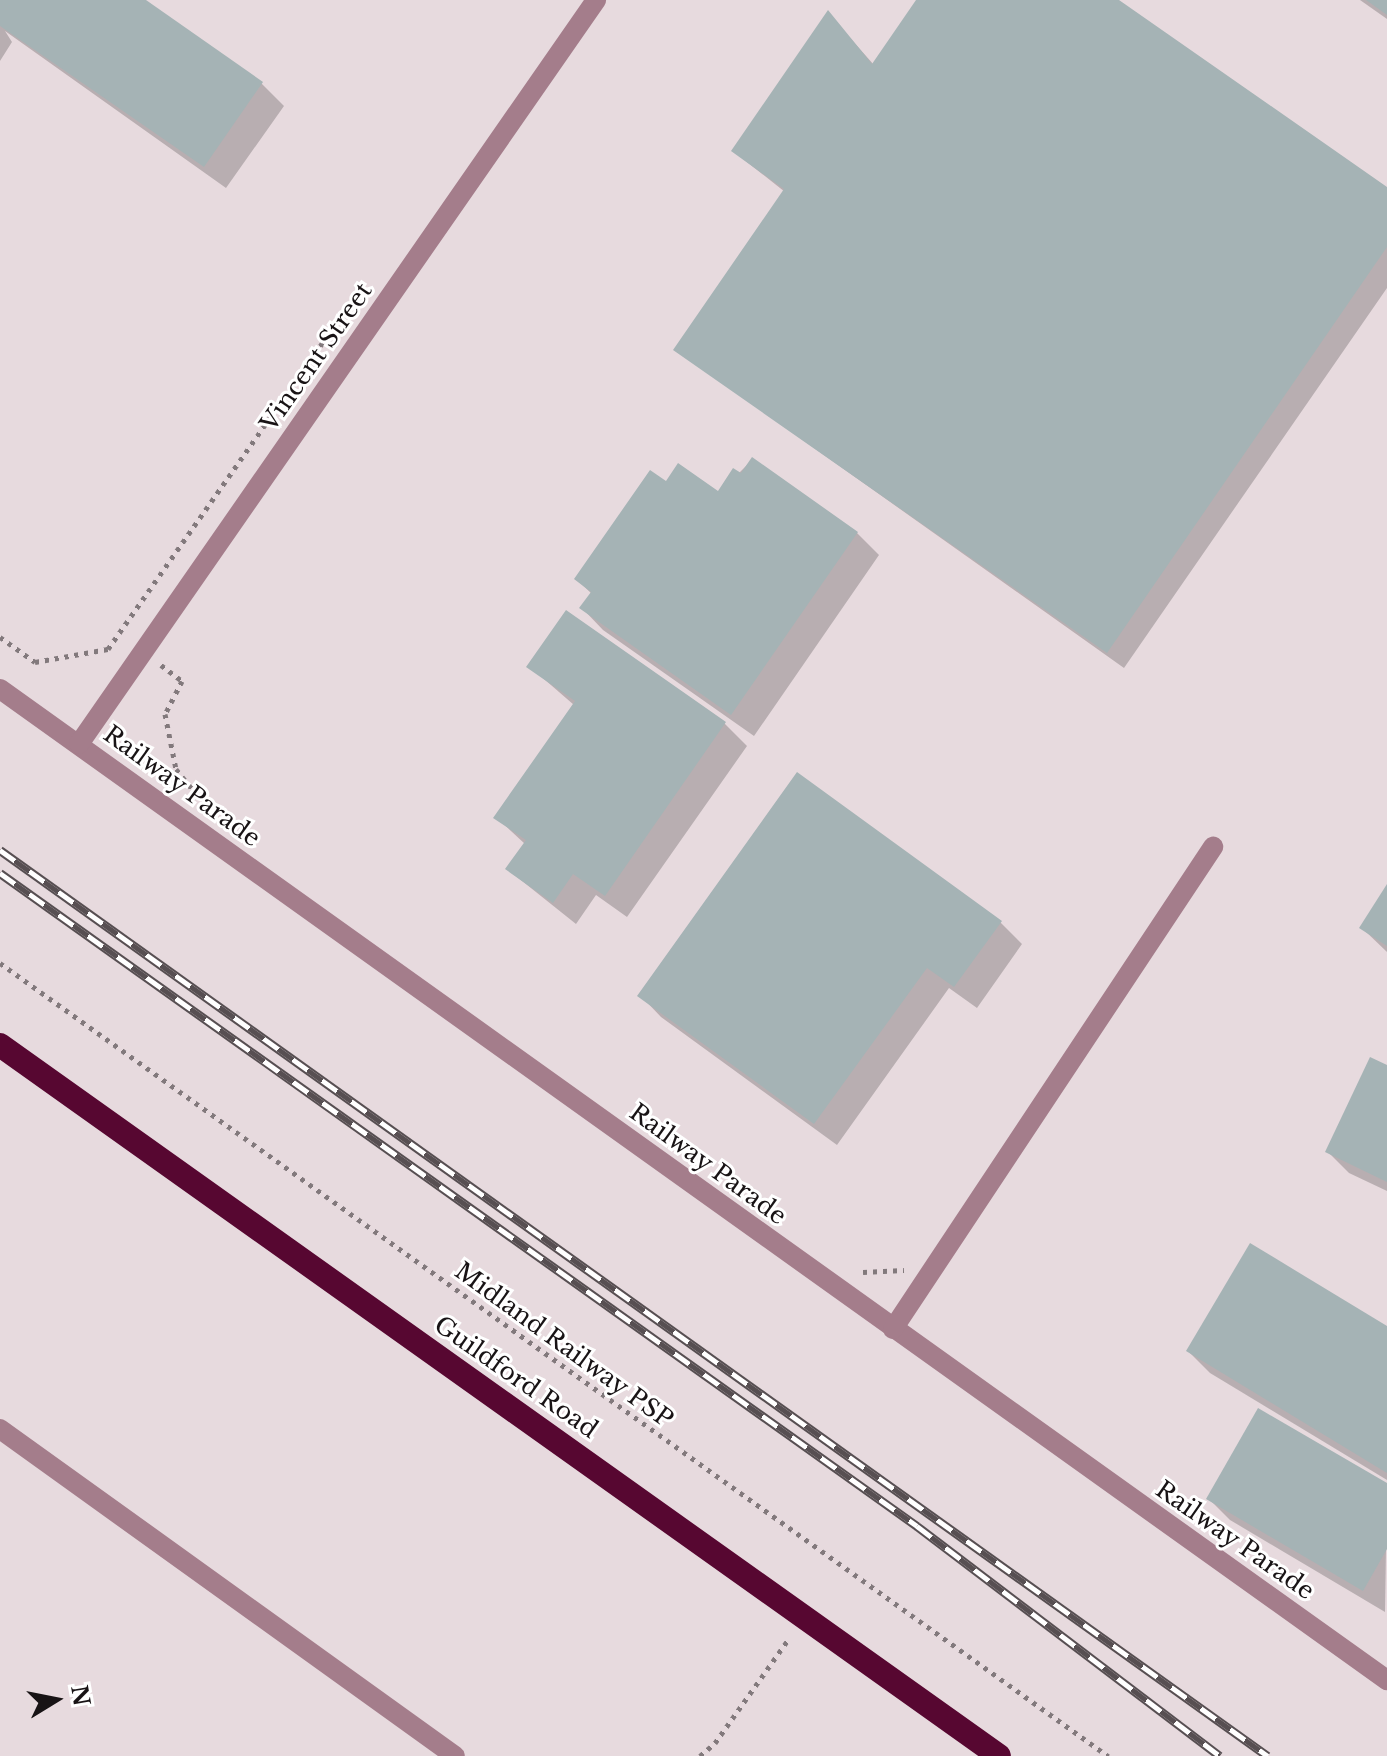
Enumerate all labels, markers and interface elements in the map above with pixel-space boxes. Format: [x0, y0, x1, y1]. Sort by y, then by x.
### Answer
street label: Vincent Street [254, 277, 378, 437]
street label: Railway Parade [98, 719, 266, 853]
street label: Railway Parade [624, 1097, 792, 1231]
street label: Midland Railway PSP [449, 1256, 679, 1434]
street label: Guildford Road [429, 1310, 603, 1444]
street label: Railway Parade [1150, 1474, 1320, 1606]
north arrow [16, 1660, 96, 1740]
text: N [65, 1683, 95, 1708]

